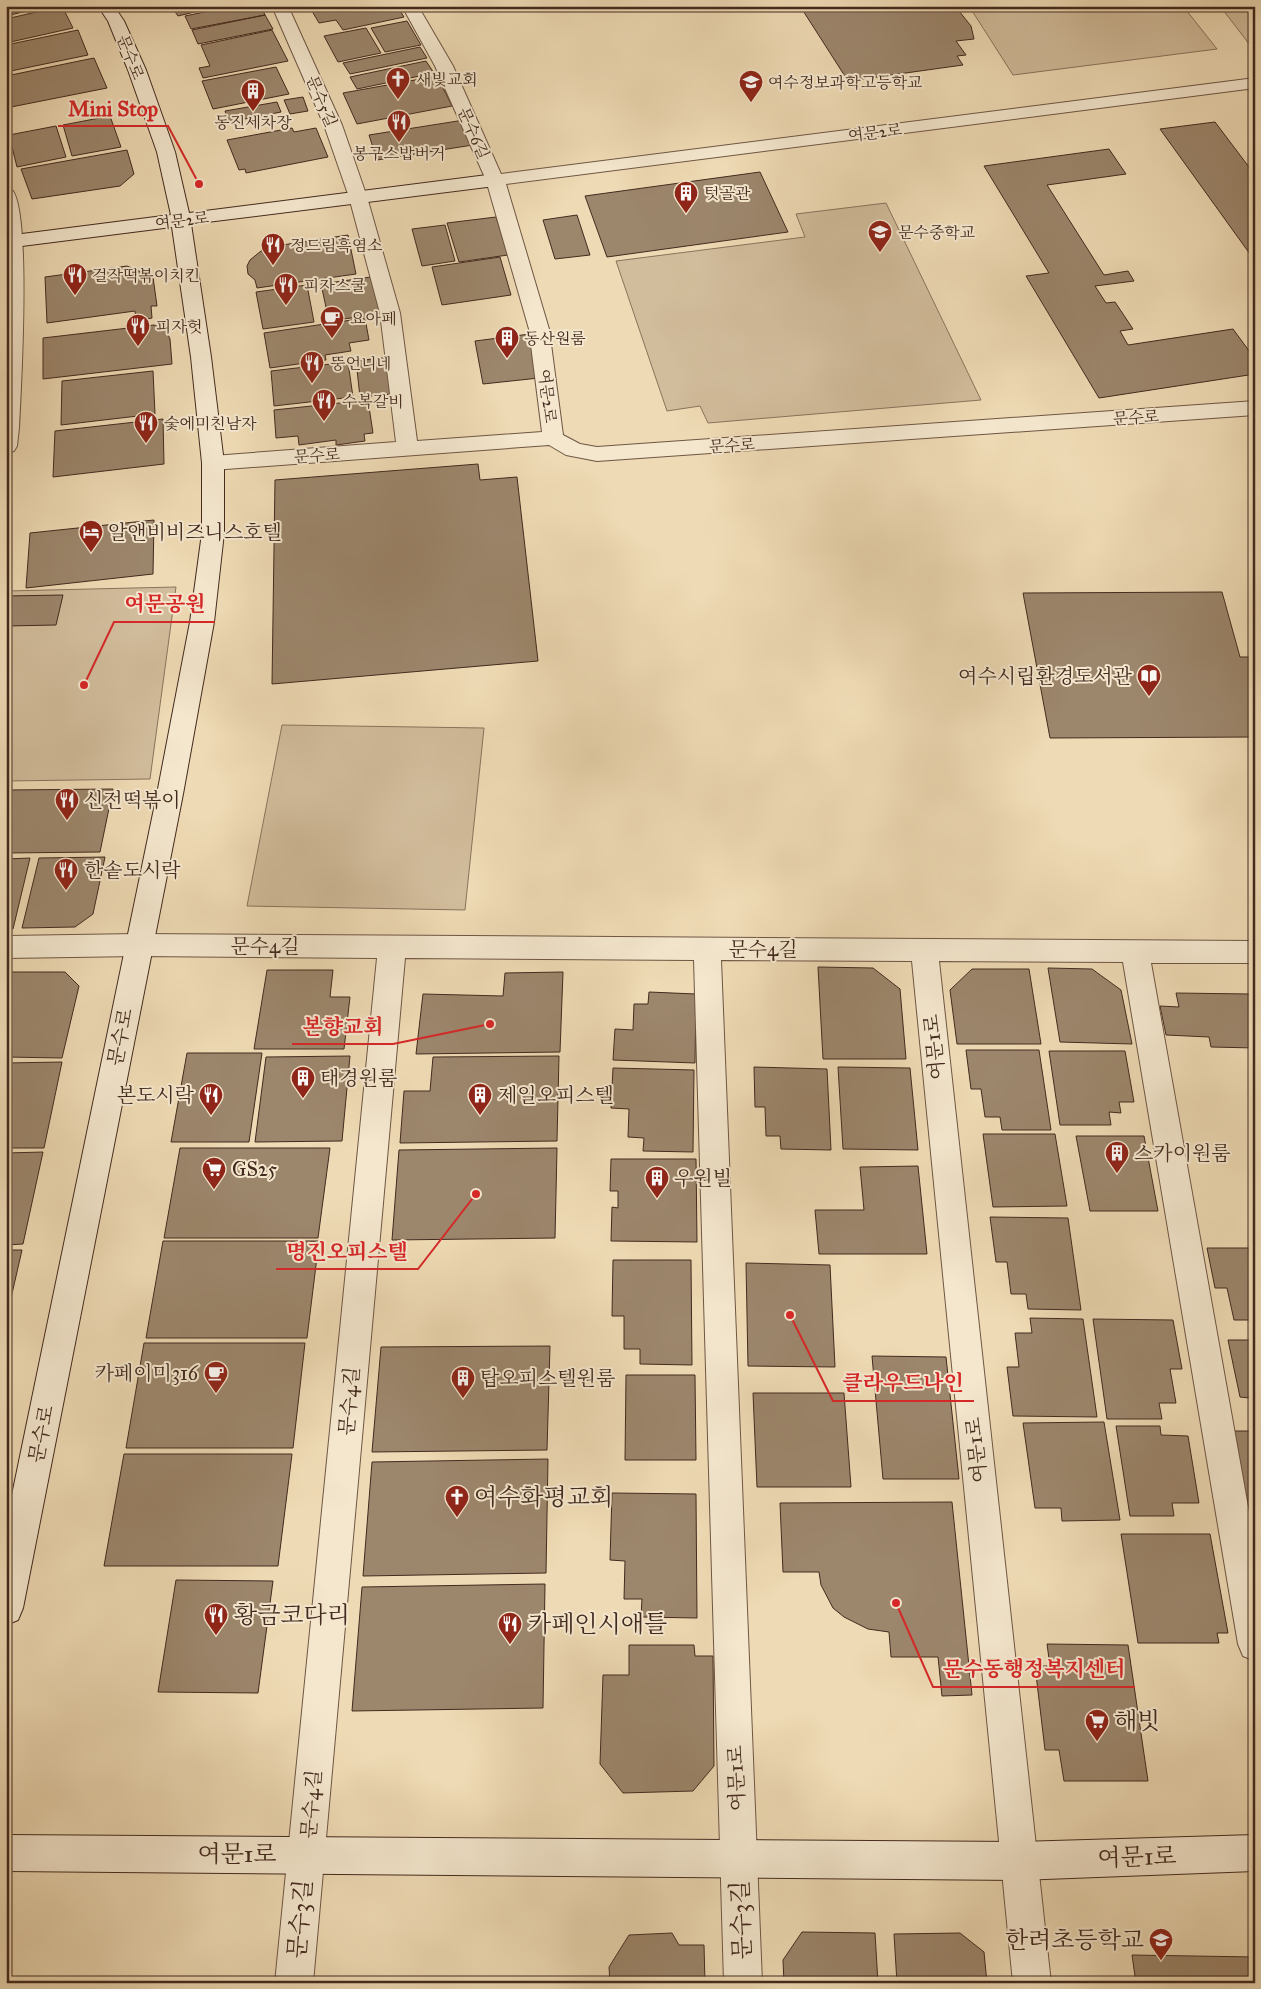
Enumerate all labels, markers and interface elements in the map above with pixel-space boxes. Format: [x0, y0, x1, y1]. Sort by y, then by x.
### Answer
street label: 문수로 [113, 32, 148, 83]
church icon: 새빛교회 [385, 66, 411, 100]
school or university icon: 여수정보과학고등학교 [738, 69, 764, 103]
place label: 새빛교회 [416, 70, 478, 89]
street label: 문수5길 [302, 73, 341, 130]
place label: 여수정보과학고등학교 [768, 73, 923, 92]
building icon: 동진세차장 [240, 78, 266, 112]
callout: Mini Stop [58, 90, 168, 126]
text: Mini Stop [68, 96, 158, 122]
street label: 문수6길 [454, 104, 493, 162]
restaurant icon: 봉구스밥버거 [386, 109, 412, 143]
place label: 동진세차장 [214, 113, 292, 132]
street label: 여문2로 [847, 120, 904, 145]
place label: 봉구스밥버거 [353, 144, 445, 163]
building icon: 텃골관 [673, 180, 699, 214]
place label: 텃골관 [704, 184, 751, 203]
street label: 여문2로 [154, 208, 211, 233]
school or university icon: 문수중학교 [867, 219, 893, 253]
place label: 문수중학교 [898, 223, 975, 242]
restaurant icon: 정드림흑염소 [260, 232, 286, 266]
place label: 정드림흑염소 [290, 236, 383, 255]
restaurant icon: 걸작떡볶이치킨 [62, 262, 88, 296]
place label: 걸작떡볶이치킨 [92, 266, 200, 285]
restaurant icon: 피자스쿨 [273, 272, 299, 306]
place label: 피자스쿨 [304, 276, 366, 295]
cafe icon: 요아페 [319, 305, 345, 339]
place label: 요아페 [350, 309, 396, 328]
restaurant icon: 피자헛 [125, 313, 151, 347]
place label: 피자헛 [156, 317, 202, 336]
building icon: 동산원룸 [494, 325, 520, 359]
place label: 동산원룸 [524, 329, 586, 348]
restaurant icon: 뚱언니네 [299, 350, 325, 384]
place label: 뚱언니네 [330, 354, 392, 373]
street label: 여문2로 [535, 368, 560, 425]
restaurant icon: 수복갈비 [311, 388, 337, 422]
place label: 수복갈비 [342, 392, 404, 411]
street label: 문수로 [1112, 406, 1160, 429]
restaurant icon: 숯에미친남자 [133, 410, 159, 444]
place label: 숯에미친남자 [164, 414, 257, 433]
street label: 문수로 [708, 434, 756, 457]
street label: 문수로 [293, 444, 341, 467]
hotel icon: 알앤비비즈니스호텔 [78, 519, 104, 553]
place label: 알앤비비즈니스호텔 [108, 520, 282, 544]
callout: 여문공원 [114, 586, 215, 622]
text: 여문공원 [124, 591, 206, 617]
library icon: 여수시립환경도서관 [1136, 663, 1162, 697]
place label: 여수시립환경도서관 [958, 664, 1133, 688]
restaurant icon: 신전떡볶이 [54, 787, 80, 821]
place label: 신전떡볶이 [84, 788, 181, 812]
restaurant icon: 한솥도시락 [53, 857, 79, 891]
place label: 한솥도시락 [84, 858, 181, 882]
street label: 문수4길 [230, 934, 300, 958]
street label: 문수4길 [728, 937, 798, 961]
street label: 문수로 [103, 1006, 137, 1068]
callout: 본향교회 [292, 1008, 393, 1044]
street label: 여문1로 [919, 1013, 949, 1081]
text: 본향교회 [302, 1014, 384, 1040]
building icon: 태경원룸 [290, 1065, 316, 1099]
place label: 태경원룸 [320, 1066, 397, 1090]
restaurant icon: 본도시락 [198, 1082, 224, 1116]
building icon: 제일오피스텔 [467, 1082, 493, 1116]
place label: 본도시락 [117, 1083, 195, 1107]
place label: 제일오피스텔 [498, 1083, 614, 1107]
building icon: 스카이원룸 [1104, 1140, 1130, 1174]
place label: 스카이원룸 [1134, 1141, 1231, 1165]
supermarket icon: GS25 [201, 1156, 227, 1190]
place label: GS25 [232, 1157, 277, 1181]
building icon: 우원빌 [644, 1165, 670, 1199]
place label: 우원빌 [674, 1166, 732, 1190]
callout: 명진오피스텔 [276, 1233, 418, 1269]
text: 명진오피스텔 [286, 1239, 408, 1265]
cafe icon: 카페이미316 [203, 1360, 229, 1394]
place label: 카페이미316 [95, 1361, 199, 1385]
building icon: 탑오피스텔원룸 [450, 1365, 476, 1399]
callout: 클라우드나인 [833, 1365, 974, 1401]
street label: 문수4길 [334, 1366, 364, 1436]
place label: 탑오피스텔원룸 [480, 1366, 615, 1390]
text: 클라우드나인 [842, 1370, 964, 1396]
street label: 문수로 [24, 1403, 58, 1465]
street label: 여문1로 [961, 1416, 991, 1484]
place label: 여수화평교회 [474, 1482, 613, 1512]
church icon: 여수화평교회 [444, 1484, 470, 1518]
place label: 황금코다리 [234, 1600, 350, 1630]
restaurant icon: 황금코다리 [203, 1602, 229, 1636]
place label: 카페인시애틀 [528, 1609, 667, 1639]
restaurant icon: 카페인시애틀 [497, 1611, 523, 1645]
callout: 문수동행정복지센터 [933, 1651, 1135, 1687]
text: 문수동행정복지센터 [943, 1656, 1125, 1682]
place label: 해빗 [1114, 1706, 1160, 1736]
supermarket icon: 해빗 [1084, 1708, 1110, 1742]
street label: 여문1로 [723, 1745, 749, 1811]
street label: 문수4길 [296, 1769, 326, 1839]
street label: 여문1로 [197, 1839, 277, 1869]
street label: 여문1로 [1097, 1841, 1177, 1873]
street label: 문수3길 [282, 1878, 318, 1960]
street label: 문수3길 [725, 1880, 757, 1960]
place label: 한려초등학교 [1005, 1925, 1144, 1955]
school or university icon: 한려초등학교 [1148, 1927, 1174, 1961]

